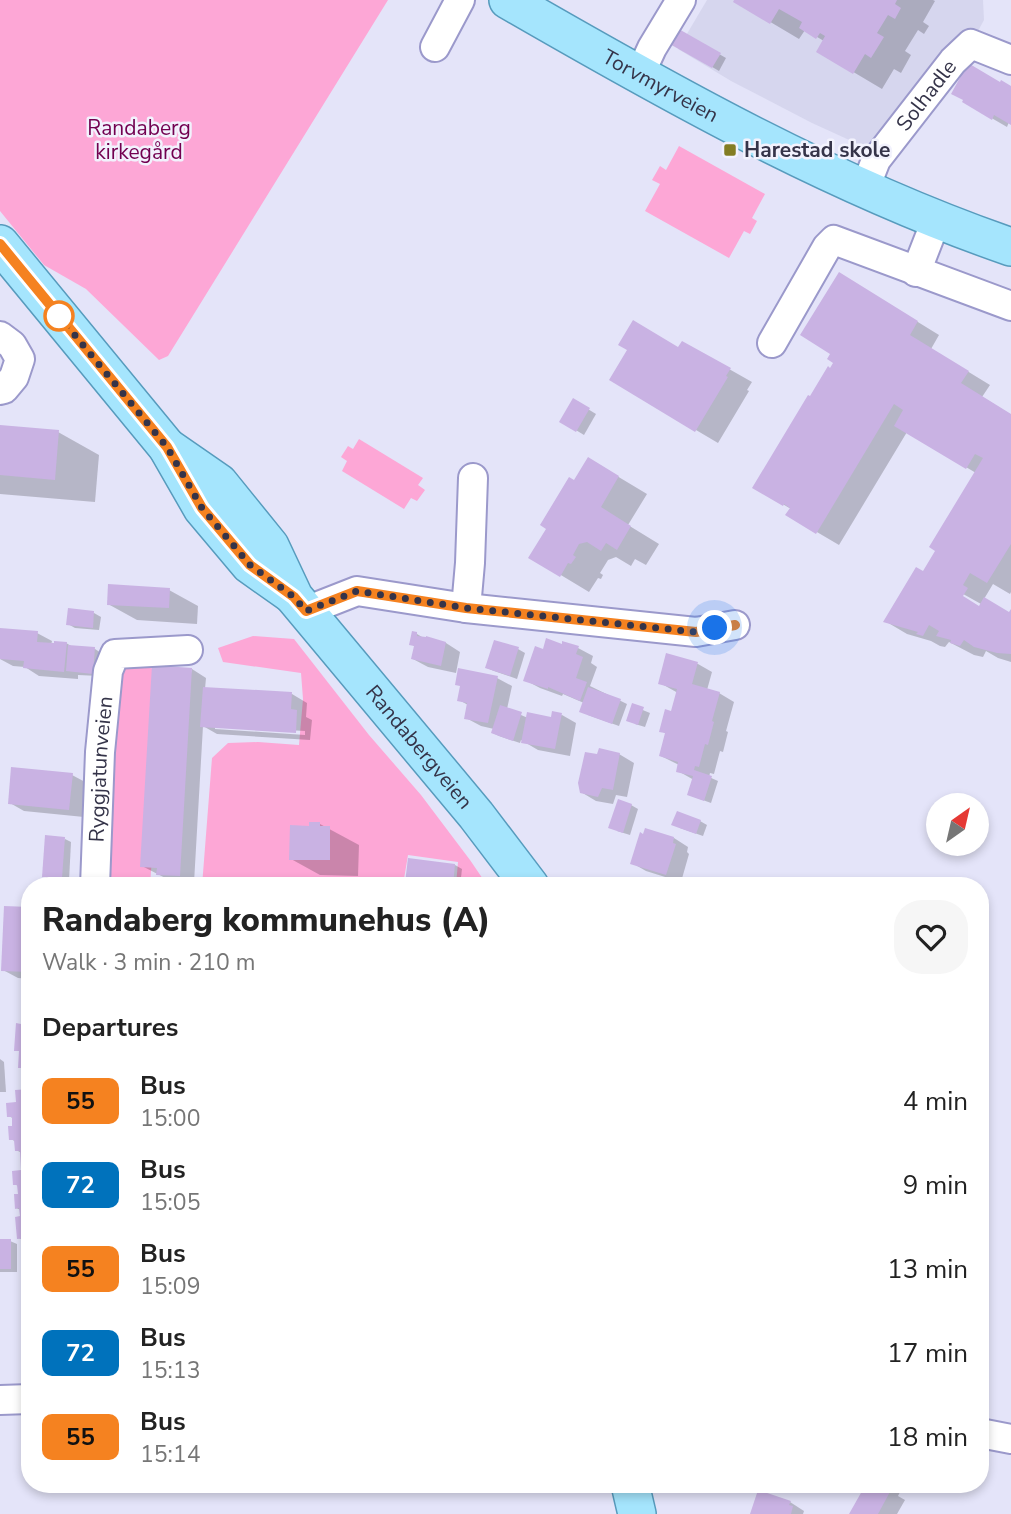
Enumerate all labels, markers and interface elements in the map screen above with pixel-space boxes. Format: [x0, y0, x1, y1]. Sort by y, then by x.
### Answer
street label: Torvmyrveien [597, 43, 723, 129]
street label: Solhadle [890, 54, 963, 137]
park label: Randaberg kirkegård [87, 114, 191, 166]
place label: Harestad skole [744, 136, 891, 164]
marker: Harestad skole [722, 142, 738, 158]
unlabelled marker [44, 301, 74, 331]
your location [697, 610, 732, 645]
street label: Randabergveien [359, 679, 479, 815]
street label: Ryggjatunveien [83, 695, 119, 843]
north arrow [926, 793, 989, 856]
map controls [926, 793, 989, 856]
text: Randaberg kommunehus (A) [42, 898, 490, 943]
button: heart [894, 900, 968, 974]
text: Walk · 3 min · 210 m [42, 947, 255, 978]
text: Departures [42, 1010, 178, 1045]
text: Bus [140, 1068, 186, 1103]
text: 4 min [903, 1084, 968, 1119]
text: 55 [66, 1085, 95, 1117]
text: 15:00 [140, 1103, 200, 1134]
text: Bus [140, 1152, 186, 1187]
text: 9 min [903, 1168, 968, 1203]
text: 72 [66, 1169, 95, 1201]
text: 15:05 [140, 1187, 200, 1218]
text: Bus [140, 1236, 186, 1271]
text: 13 min [887, 1252, 968, 1287]
text: 55 [66, 1253, 95, 1285]
text: 15:09 [140, 1271, 200, 1302]
text: Bus [140, 1320, 186, 1355]
text: 17 min [887, 1336, 968, 1371]
text: 72 [66, 1337, 95, 1369]
text: 15:13 [140, 1355, 200, 1386]
text: Bus [140, 1404, 186, 1439]
text: 18 min [887, 1420, 968, 1455]
text: 55 [66, 1421, 95, 1453]
text: 15:14 [140, 1439, 200, 1470]

